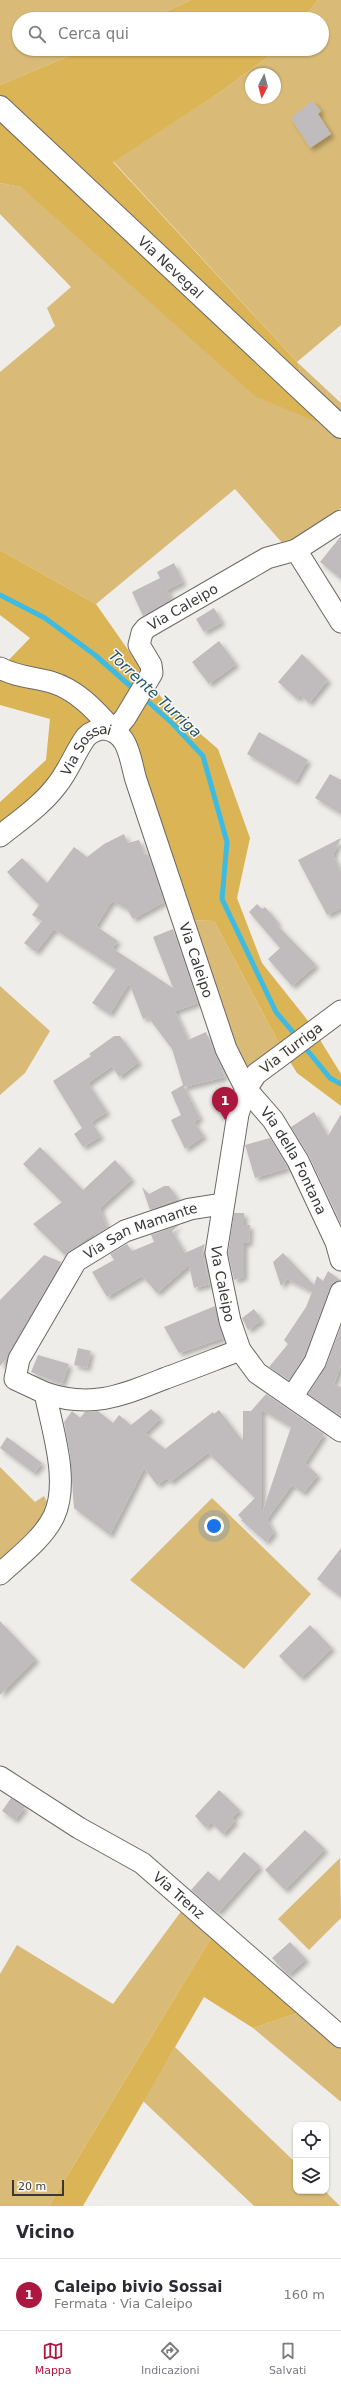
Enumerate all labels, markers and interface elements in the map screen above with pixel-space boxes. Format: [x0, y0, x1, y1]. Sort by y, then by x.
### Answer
search box [12, 12, 329, 56]
icon: search [26, 23, 48, 45]
text: Cerca qui [58, 25, 129, 43]
north arrow [245, 68, 281, 104]
street label: Via Nevegal [135, 233, 207, 302]
street label: Via Caleipo [145, 580, 221, 633]
water label: Torrente Turriga [105, 647, 205, 741]
street label: Via Sossai [57, 721, 114, 778]
street label: Via Caleipo [176, 920, 216, 1000]
street label: Via Turriga [257, 1019, 325, 1077]
pin: 1 [212, 1087, 238, 1120]
street label: Via della Fontana [257, 1103, 330, 1217]
street label: Via San Mamante [81, 1200, 199, 1262]
street label: Via Caleipo [208, 1244, 238, 1324]
your location [204, 1516, 224, 1536]
street label: Via Trenz [150, 1868, 208, 1922]
map controls [293, 2122, 329, 2194]
button: locate [293, 2122, 329, 2158]
button: layers [293, 2158, 329, 2194]
scale bar [12, 2178, 64, 2197]
text: 20 m [18, 2180, 46, 2193]
text: Vicino [16, 2222, 74, 2242]
text: Caleipo bivio Sossai [54, 2278, 222, 2296]
text: 1 [24, 2287, 34, 2302]
text: 160 m [283, 2287, 325, 2302]
text: Fermata · Via Caleipo [54, 2296, 193, 2311]
tab: Mappa [35, 2340, 72, 2377]
tab: Indicazioni [141, 2340, 200, 2377]
tab: Salvati [269, 2340, 306, 2377]

